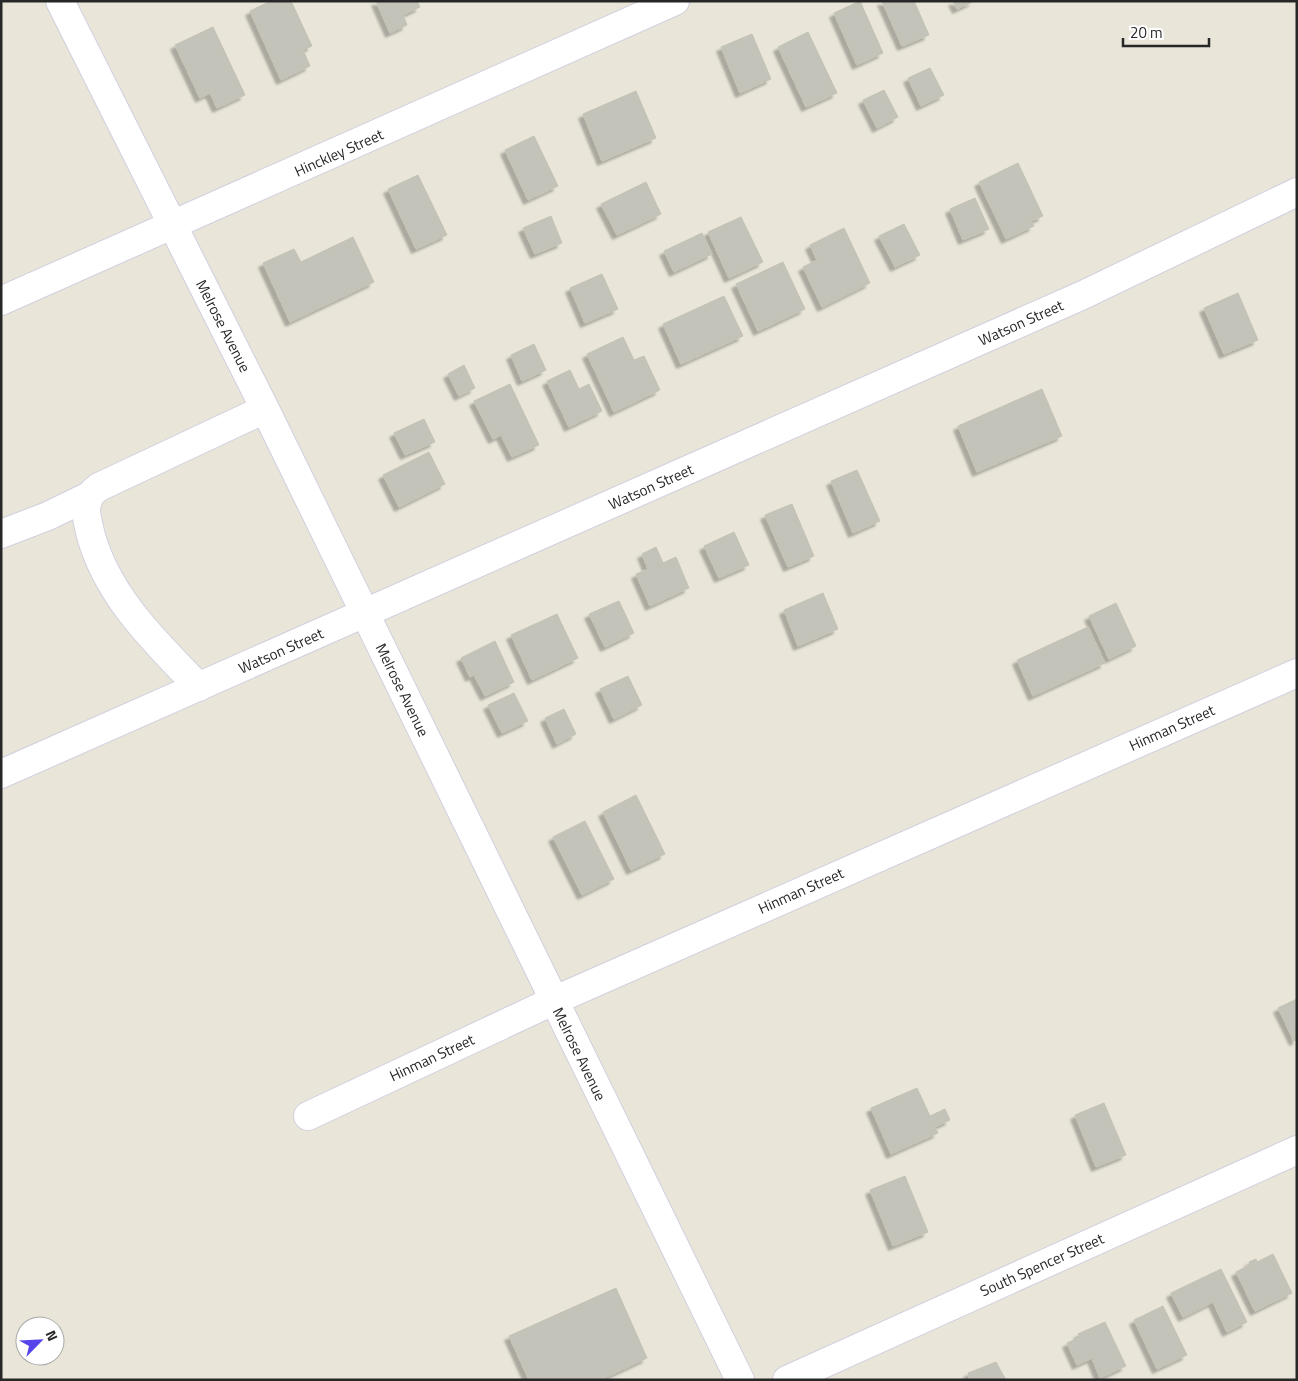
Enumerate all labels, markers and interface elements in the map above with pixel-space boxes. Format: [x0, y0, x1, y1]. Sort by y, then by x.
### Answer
scale bar [1123, 15, 1209, 47]
text: 20 m [1130, 21, 1163, 44]
street label: Hinckley Street [291, 122, 388, 182]
street label: Melrose Avenue [190, 275, 257, 376]
street label: Watson Street [975, 293, 1068, 352]
street label: Watson Street [605, 457, 698, 516]
street label: Watson Street [235, 621, 328, 680]
street label: Melrose Avenue [370, 639, 435, 740]
street label: Hinman Street [1125, 698, 1219, 757]
street label: Hinman Street [754, 861, 848, 920]
street label: Melrose Avenue [547, 1003, 612, 1104]
street label: Hinman Street [385, 1027, 479, 1087]
street label: South Spencer Street [976, 1227, 1108, 1302]
north arrow [15, 1316, 65, 1366]
text: N [41, 1327, 64, 1344]

